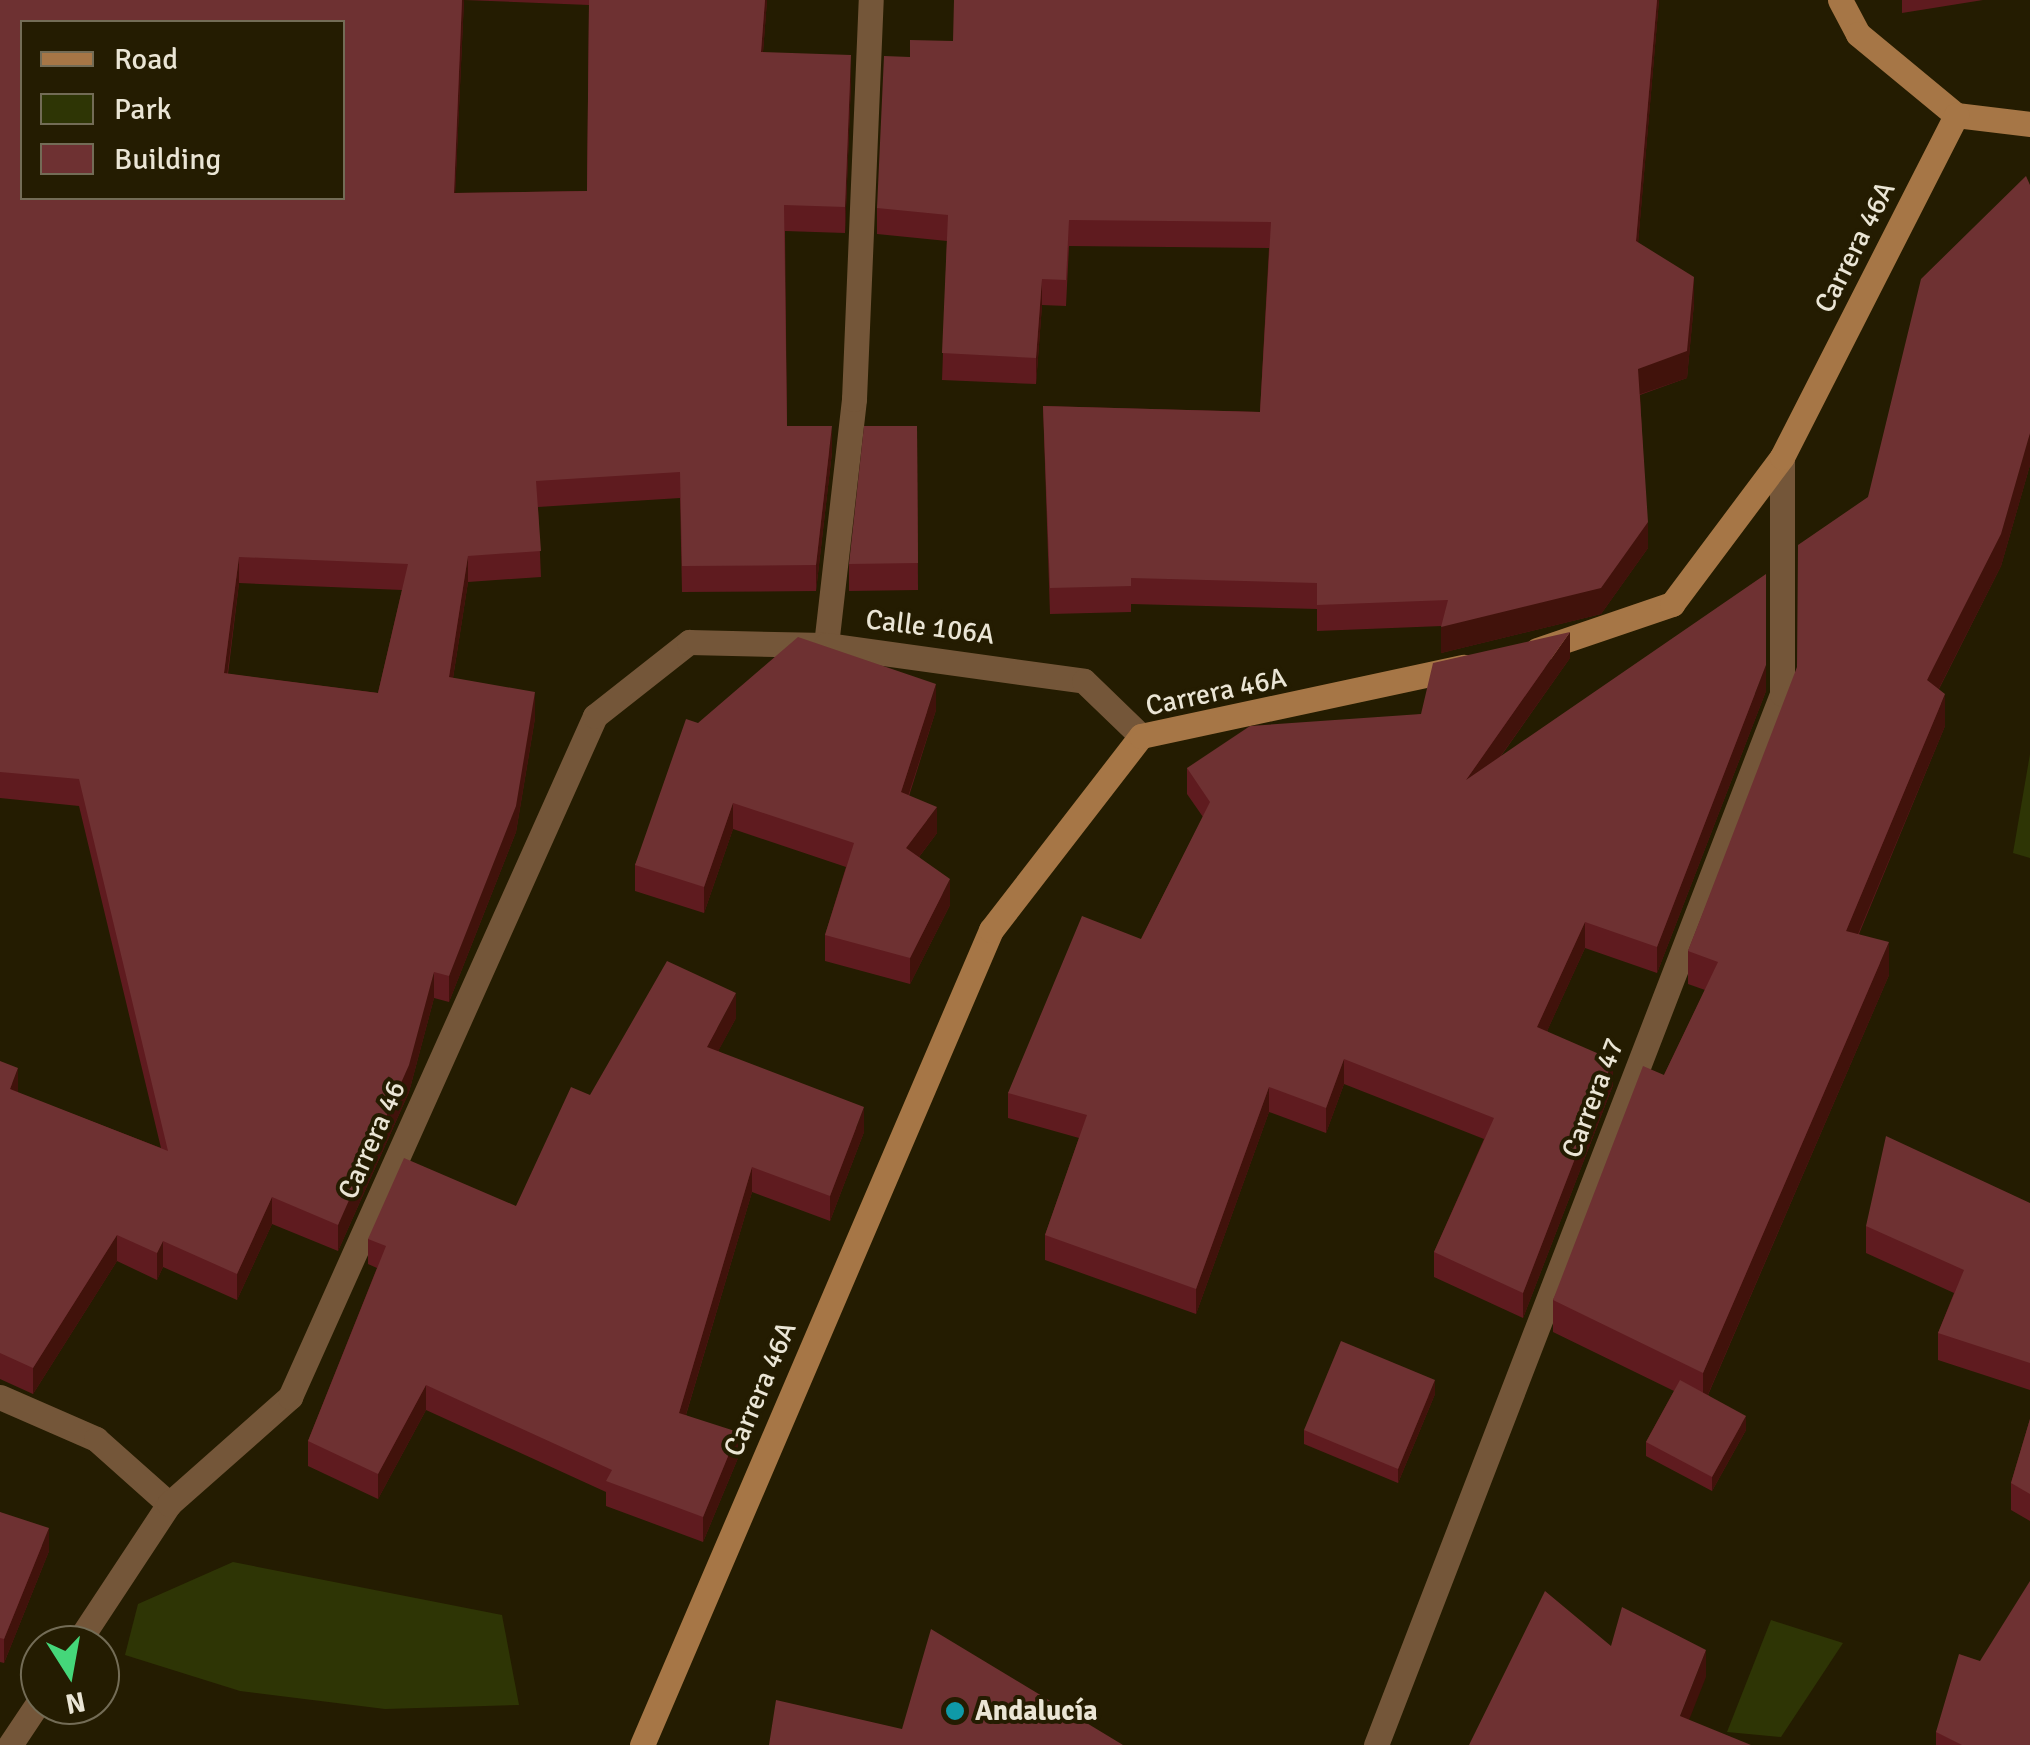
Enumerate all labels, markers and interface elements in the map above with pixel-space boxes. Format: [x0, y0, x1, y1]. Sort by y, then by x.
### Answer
legend [20, 20, 345, 200]
text: Road [114, 41, 178, 78]
text: Park [114, 91, 172, 128]
text: Building [114, 141, 221, 178]
street label: Carrera 46A [1808, 176, 1902, 318]
street label: Calle 106A [864, 602, 996, 652]
street label: Carrera 46A [1143, 661, 1289, 723]
street label: Carrera 47 [1555, 1033, 1631, 1163]
street label: Carrera 46 [331, 1076, 413, 1204]
street label: Carrera 46A [717, 1317, 803, 1461]
north arrow [20, 1625, 120, 1725]
text: N [63, 1684, 88, 1721]
place label: Andalucía [975, 1694, 1098, 1728]
marker: Andalucía [944, 1700, 966, 1722]

